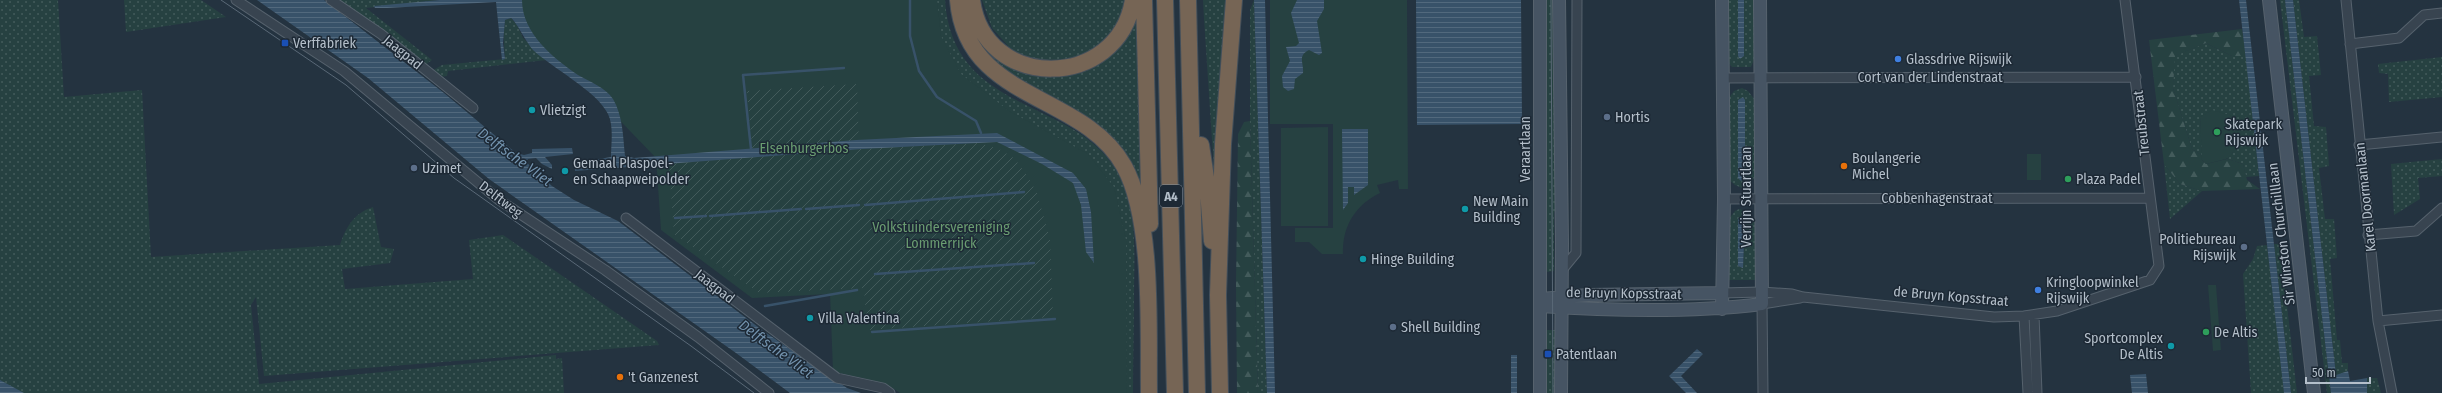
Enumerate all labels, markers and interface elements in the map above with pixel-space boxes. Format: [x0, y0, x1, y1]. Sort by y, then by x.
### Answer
street label: Jaagpad [380, 31, 426, 73]
place label: Verffabriek [293, 35, 356, 52]
marker: Verffabriek [280, 38, 290, 48]
place label: Glassdrive Rijswijk [1906, 51, 2012, 68]
marker: Glassdrive Rijswijk [1893, 54, 1903, 64]
street label: Cort van der Lindenstraat [1857, 69, 2003, 86]
street label: Treubstraat [2130, 89, 2153, 156]
place label: Vlietzigt [540, 102, 586, 119]
marker: Vlietzigt [527, 105, 537, 115]
place label: Hortis [1615, 109, 1650, 126]
marker: Hortis [1602, 112, 1612, 122]
street label: Veraartlaan [1517, 116, 1534, 182]
place label: Skatepark Rijswijk [2225, 116, 2282, 149]
water label: Delftsche Vliet [474, 124, 556, 190]
marker: Skatepark Rijswijk [2212, 127, 2222, 137]
park label: Elsenburgerbos [760, 140, 848, 157]
street label: Karel Doormanlaan [2351, 141, 2380, 253]
street label: Verrijn Stuartlaan [1738, 147, 1755, 247]
place label: Boulangerie Michel [1852, 150, 1921, 183]
place label: Gemaal Plaspoel- en Schaapweipolder [573, 155, 689, 188]
place label: Uzimet [422, 160, 462, 177]
marker: Boulangerie Michel [1839, 161, 1849, 171]
street label: Sir Winston Churchilllaan [2264, 162, 2299, 306]
marker: Uzimet [409, 163, 419, 173]
marker: Gemaal Plaspoel- en Schaapweipolder [560, 166, 570, 176]
place label: Plaza Padel [2076, 171, 2141, 188]
marker: Plaza Padel [2063, 174, 2073, 184]
street label: Delftweg [476, 177, 526, 222]
road number: A4 [1160, 185, 1182, 207]
street label: Cobbenhagenstraat [1881, 190, 1993, 207]
place label: New Main Building [1473, 193, 1529, 226]
marker: New Main Building [1460, 204, 1470, 214]
park label: Volkstuindersvereniging Lommerrijck [872, 219, 1010, 252]
place label: Politiebureau Rijswijk [2159, 231, 2236, 264]
marker: Politiebureau Rijswijk [2239, 242, 2249, 252]
place label: Hinge Building [1371, 251, 1454, 268]
marker: Hinge Building [1358, 254, 1368, 264]
street label: Jaagpad [691, 266, 738, 307]
place label: Kringloopwinkel Rijswijk [2046, 274, 2139, 307]
street label: de Bruyn Kopsstraat [1893, 283, 2010, 310]
street label: de Bruyn Kopsstraat [1566, 284, 1682, 303]
marker: Kringloopwinkel Rijswijk [2033, 285, 2043, 295]
place label: Villa Valentina [818, 310, 900, 327]
marker: Villa Valentina [805, 313, 815, 323]
water label: Delftsche Vliet [735, 316, 817, 382]
place label: Shell Building [1401, 319, 1480, 336]
marker: Shell Building [1388, 322, 1398, 332]
place label: De Altis [2214, 324, 2258, 341]
marker: De Altis [2201, 327, 2211, 337]
place label: Sportcomplex De Altis [2084, 330, 2164, 363]
marker: Sportcomplex De Altis [2166, 341, 2176, 351]
place label: Patentlaan [1556, 346, 1617, 363]
marker: Patentlaan [1543, 349, 1553, 359]
scale bar [2306, 359, 2370, 385]
text: 50 m [2312, 366, 2336, 380]
place label: 't Ganzenest [628, 369, 699, 386]
marker: 't Ganzenest [615, 372, 625, 382]

